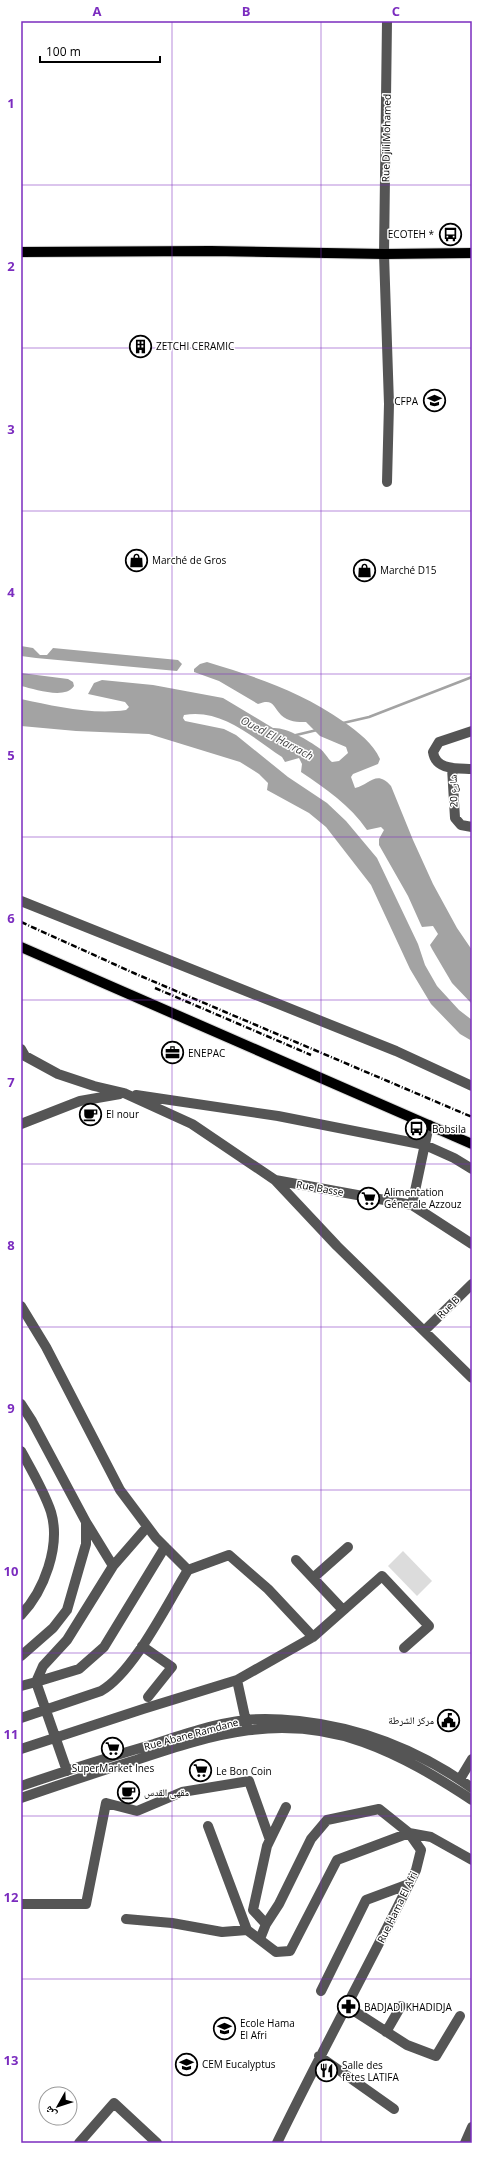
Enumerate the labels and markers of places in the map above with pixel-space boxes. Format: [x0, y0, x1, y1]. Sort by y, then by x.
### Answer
bus stop icon: ECOTEH * [437, 221, 463, 247]
place label: ECOTEH * [388, 227, 434, 241]
building icon: ZETCHI CERAMIC [127, 333, 153, 359]
place label: ZETCHI CERAMIC [156, 339, 234, 353]
school or university icon: CFPA [421, 388, 447, 414]
place label: CFPA [394, 394, 419, 408]
shop icon: Marché de Gros [124, 547, 150, 573]
place label: Marché de Gros [152, 553, 226, 567]
shop icon: Marché D15 [351, 557, 377, 583]
place label: Marché D15 [380, 563, 437, 577]
office icon: ENEPAC [160, 1040, 186, 1066]
place label: ENEPAC [188, 1046, 225, 1060]
cafe icon: El nour [78, 1101, 104, 1127]
place label: El nour [106, 1107, 139, 1121]
bus stop icon: Bobsila [404, 1116, 430, 1142]
place label: Bobsila [432, 1122, 466, 1136]
supermarket icon: Alimentation Génerale Azzouz [356, 1185, 382, 1211]
place label: Alimentation Génerale Azzouz [384, 1185, 462, 1211]
public building icon: مركز الشرطة [436, 1707, 462, 1733]
place label: مركز الشرطة [388, 1713, 434, 1727]
supermarket icon: SuperMarket Ines [100, 1735, 126, 1761]
supermarket icon: Le Bon Coin [188, 1758, 214, 1784]
place label: SuperMarket Ines [72, 1761, 154, 1775]
place label: Le Bon Coin [216, 1764, 272, 1778]
cafe icon: مقهى القدس [116, 1779, 142, 1805]
place label: مقهى القدس [144, 1785, 189, 1799]
pharmacy icon: BADJADI KHADIDJA [336, 1994, 362, 2020]
place label: BADJADI KHADIDJA [364, 2000, 453, 2014]
school or university icon: Ecole Hama El Afri [212, 2016, 238, 2042]
place label: Ecole Hama El Afri [240, 2016, 295, 2042]
school or university icon: CEM Eucalyptus [174, 2051, 200, 2077]
place label: CEM Eucalyptus [202, 2057, 276, 2071]
restaurant icon: Salle des fêtes LATIFA [314, 2058, 340, 2084]
place label: Salle des fêtes LATIFA [342, 2058, 400, 2084]

